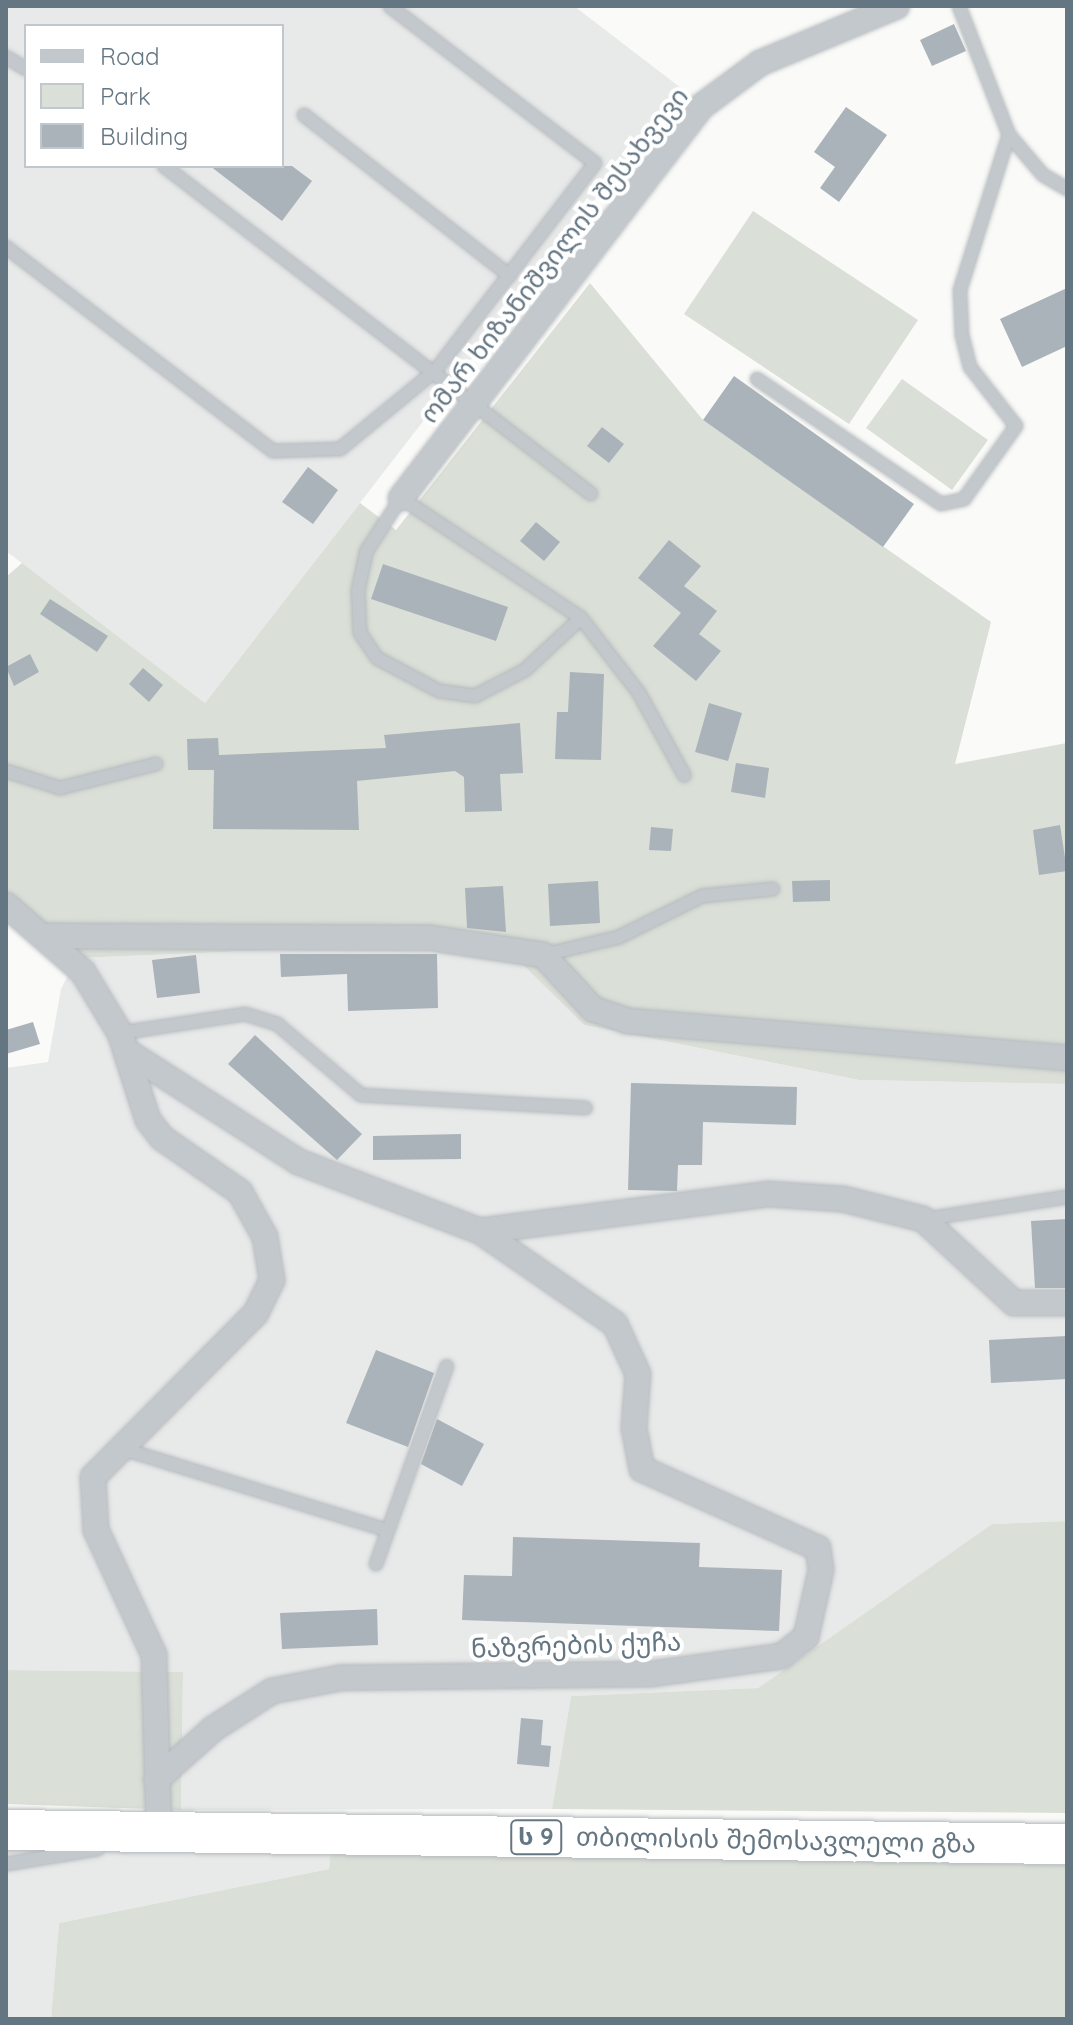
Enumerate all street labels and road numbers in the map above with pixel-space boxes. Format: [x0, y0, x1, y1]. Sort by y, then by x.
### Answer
street label: ომარ ხიზანიშვილის შესახვევი [413, 81, 695, 429]
street label: ნაზვრების ქუჩა [470, 1626, 682, 1664]
road number: ს 9 [510, 1817, 562, 1857]
street label: თბილისის შემოსავლელი გზა [576, 1821, 976, 1859]

